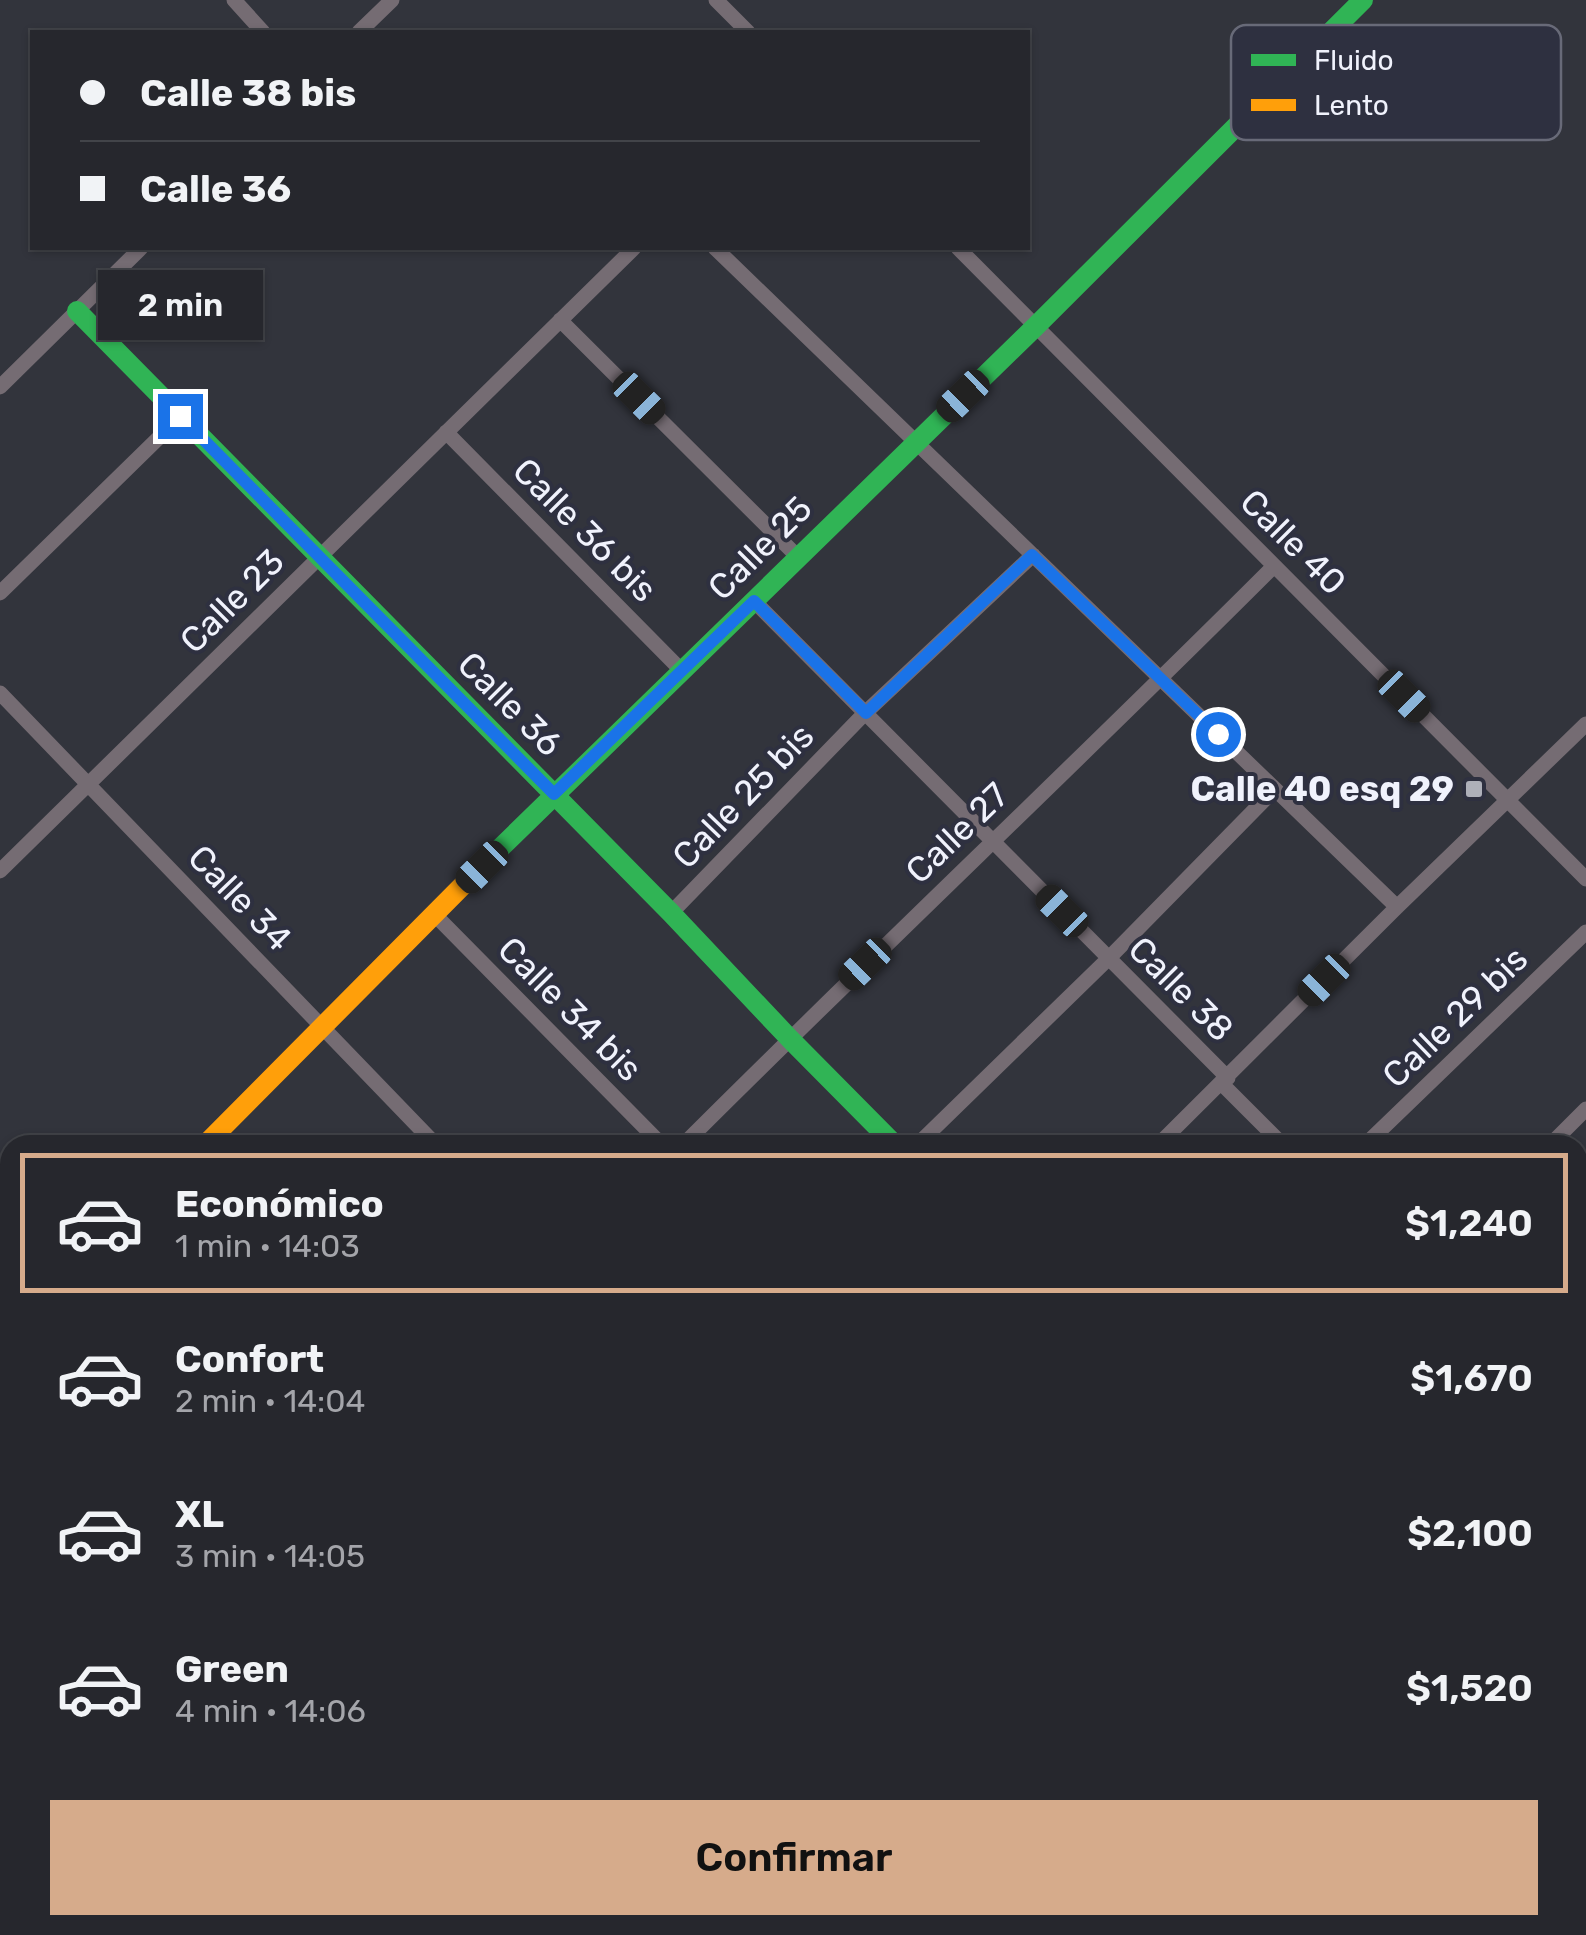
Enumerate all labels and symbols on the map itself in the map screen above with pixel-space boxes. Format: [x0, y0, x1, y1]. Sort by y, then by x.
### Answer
legend [1231, 25, 1561, 140]
text: Fluido [1314, 44, 1394, 77]
text: Lento [1314, 89, 1389, 122]
callout: 2 min [98, 271, 262, 341]
car [931, 364, 995, 428]
car [607, 366, 671, 430]
route end [158, 394, 203, 439]
street label: Calle 36 bis [505, 450, 665, 610]
street label: Calle 40 [1232, 481, 1354, 603]
street label: Calle 25 [699, 487, 821, 609]
street label: Calle 23 [171, 540, 293, 662]
street label: Calle 36 [449, 643, 571, 765]
car [1372, 664, 1436, 728]
route start [1196, 712, 1241, 757]
street label: Calle 25 bis [664, 715, 822, 877]
place label: Calle 40 esq 29 [1190, 768, 1454, 810]
street label: Calle 27 [897, 774, 1017, 892]
marker: Calle 40 esq 29 [1463, 778, 1485, 800]
car [450, 835, 514, 899]
street label: Calle 34 [180, 836, 300, 960]
car [1030, 879, 1094, 943]
street label: Calle 34 bis [489, 928, 651, 1090]
street label: Calle 38 [1120, 928, 1242, 1050]
car [833, 932, 897, 996]
street label: Calle 29 bis [1374, 938, 1536, 1096]
car [1292, 948, 1356, 1012]

